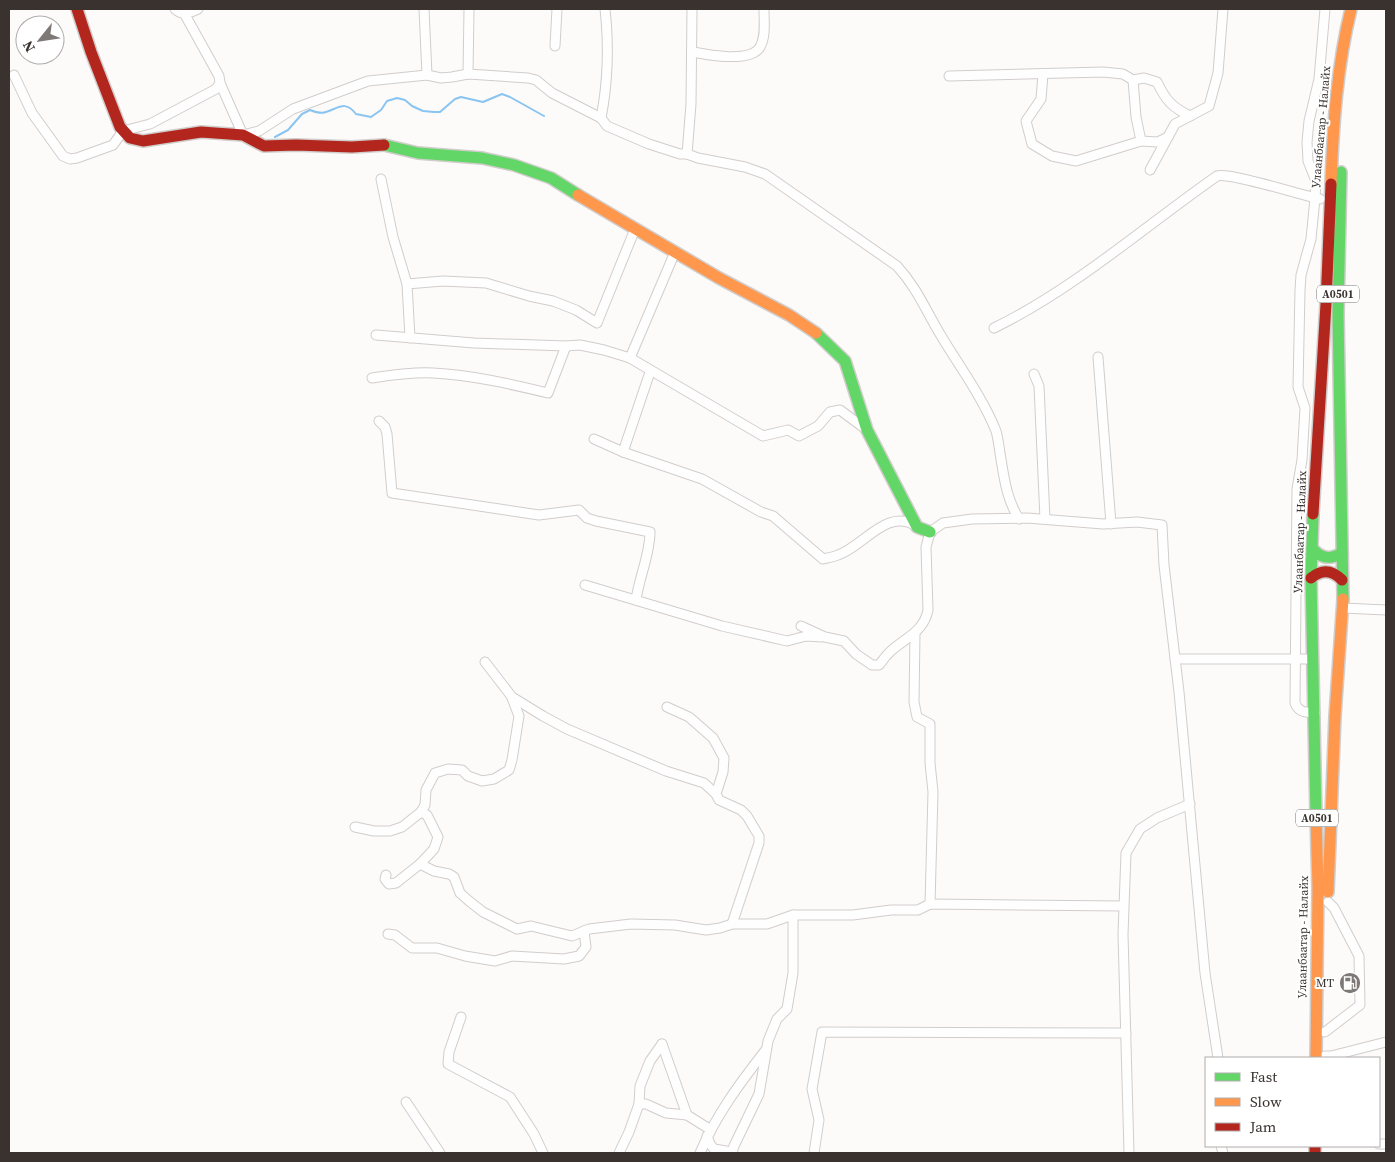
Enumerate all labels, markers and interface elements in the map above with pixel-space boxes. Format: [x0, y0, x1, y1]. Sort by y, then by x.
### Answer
north arrow [15, 15, 65, 65]
text: N [18, 37, 40, 56]
street label: Улаанбаатар - Налайх [1308, 64, 1334, 189]
road number: A0501 [1317, 286, 1359, 302]
street label: Улаанбаатар - Налайх [1290, 470, 1310, 594]
road number: A0501 [1296, 810, 1338, 826]
street label: Улаанбаатар - Налайх [1294, 875, 1312, 999]
fuel station icon: MT [1338, 971, 1362, 995]
place label: MT [1316, 975, 1335, 991]
legend [1205, 1057, 1380, 1147]
text: Fast [1250, 1066, 1277, 1087]
text: Slow [1250, 1091, 1282, 1112]
text: Jam [1249, 1116, 1277, 1137]

